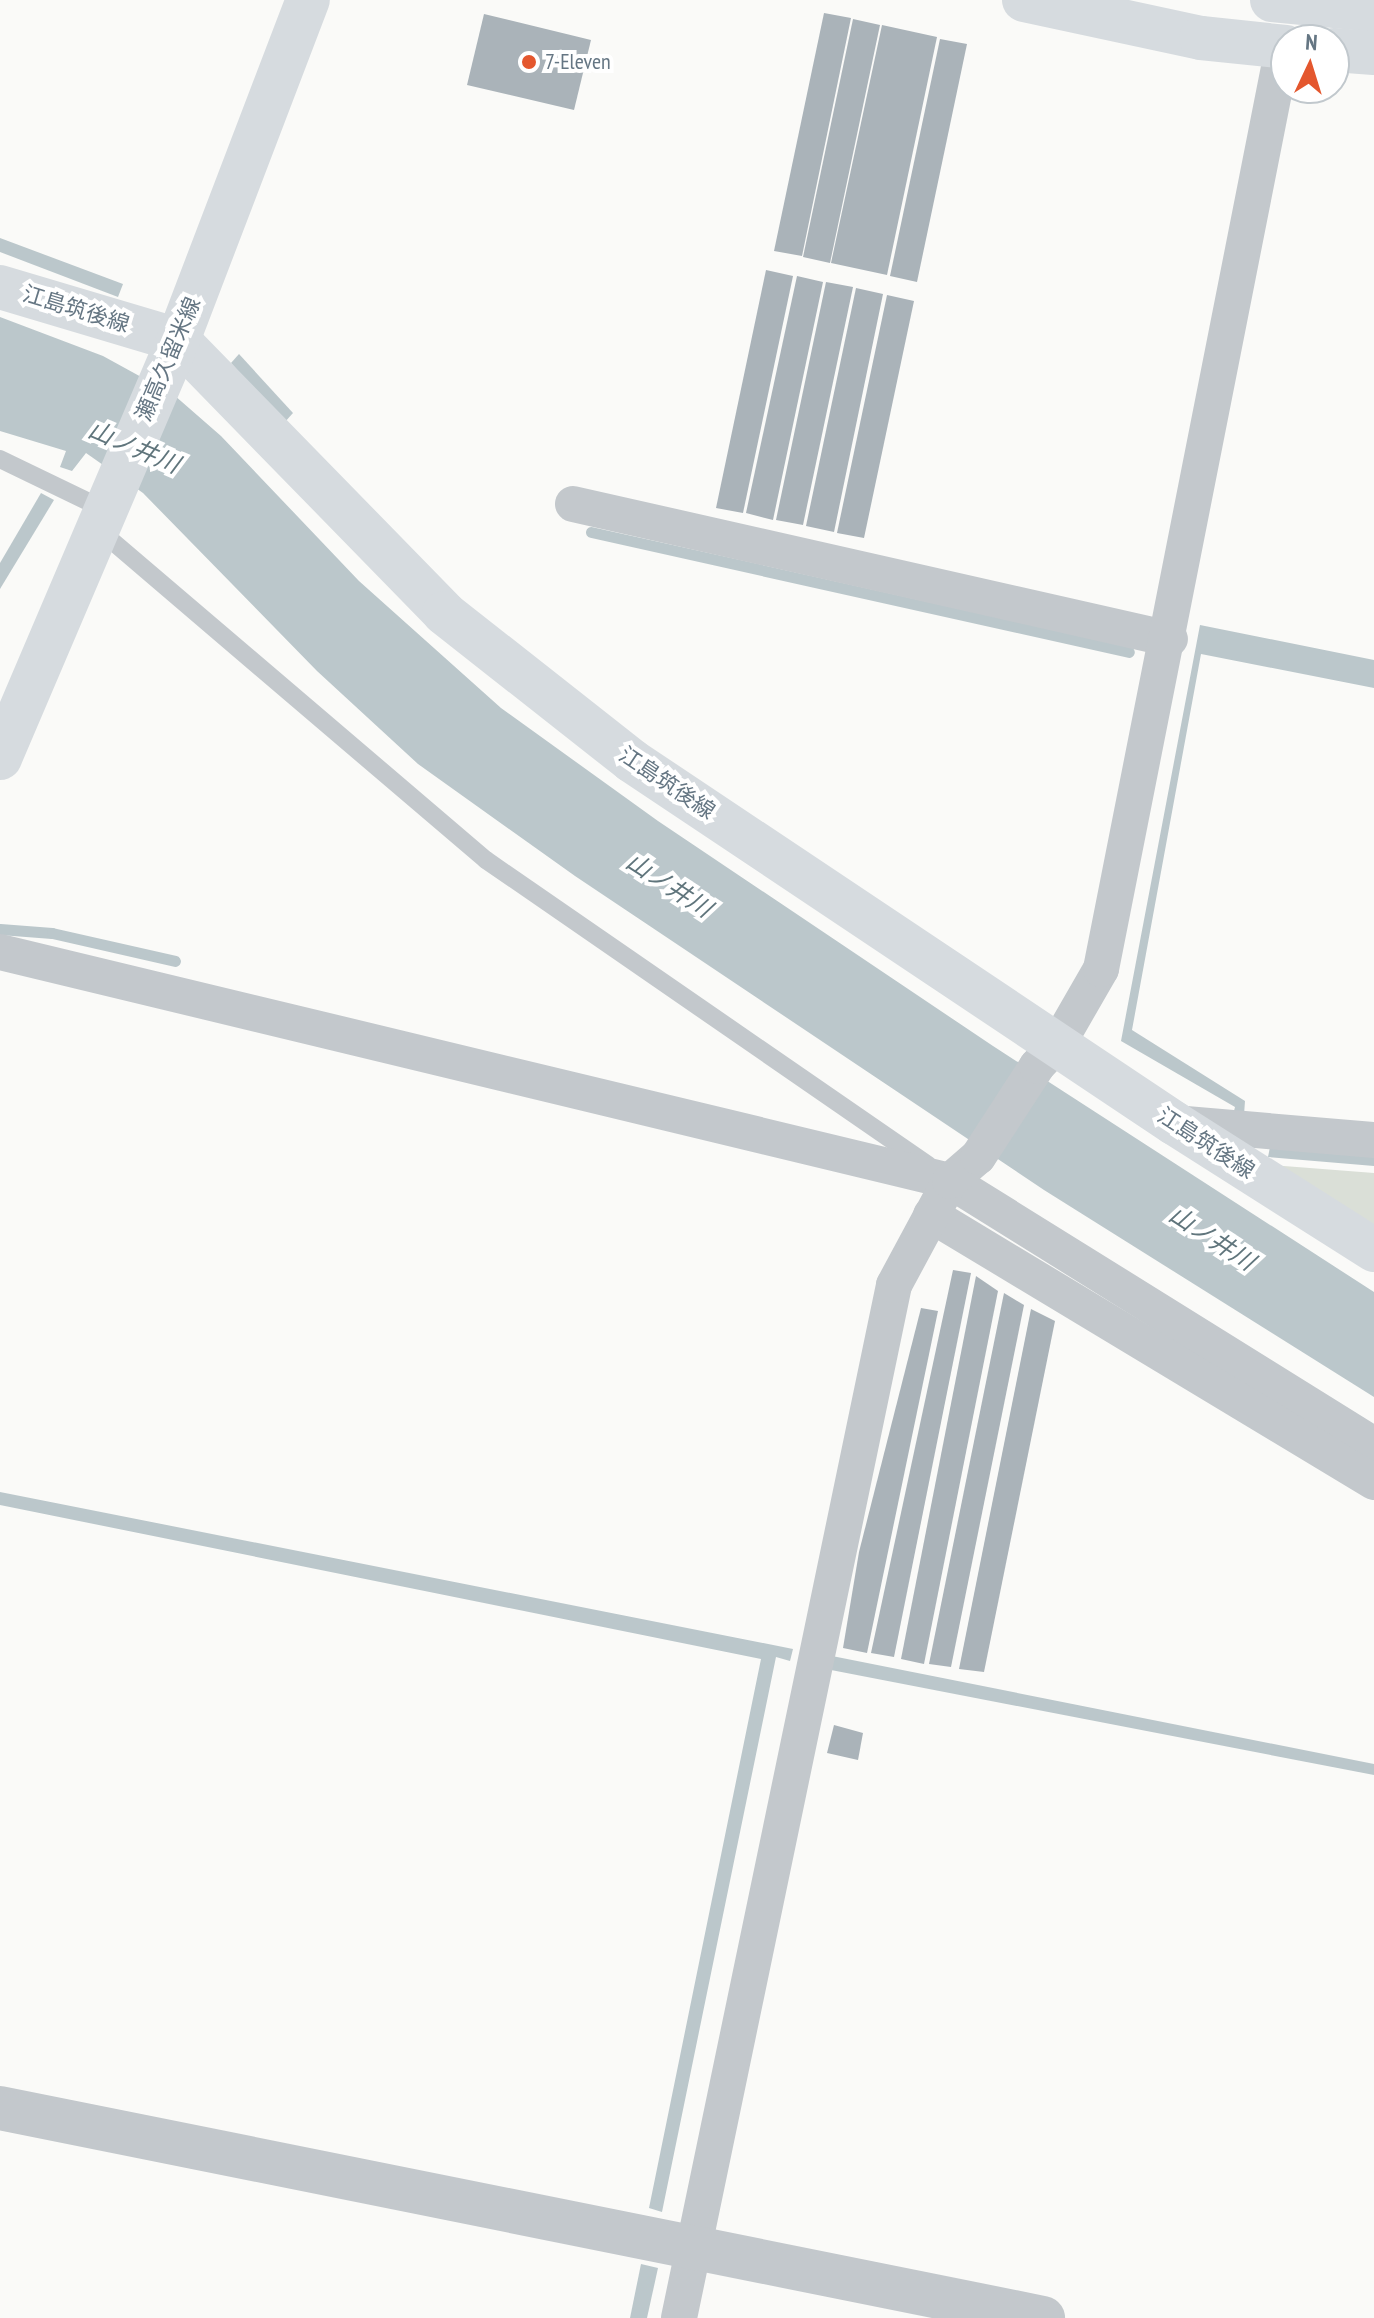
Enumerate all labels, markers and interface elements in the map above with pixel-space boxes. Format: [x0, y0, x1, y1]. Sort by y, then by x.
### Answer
north arrow [1270, 24, 1350, 104]
text: N [1305, 28, 1318, 56]
place label: 7-Eleven [545, 49, 611, 75]
marker: 7-Eleven [520, 53, 538, 71]
street label: 江島筑後線 [20, 280, 132, 338]
street label: 瀬高久留米線 [130, 293, 206, 425]
water label: 山ノ井川 [84, 415, 184, 479]
street label: 江島筑後線 [614, 741, 720, 825]
water label: 山ノ井川 [621, 847, 717, 923]
street label: 江島筑後線 [1153, 1102, 1259, 1184]
water label: 山ノ井川 [1164, 1200, 1260, 1276]

